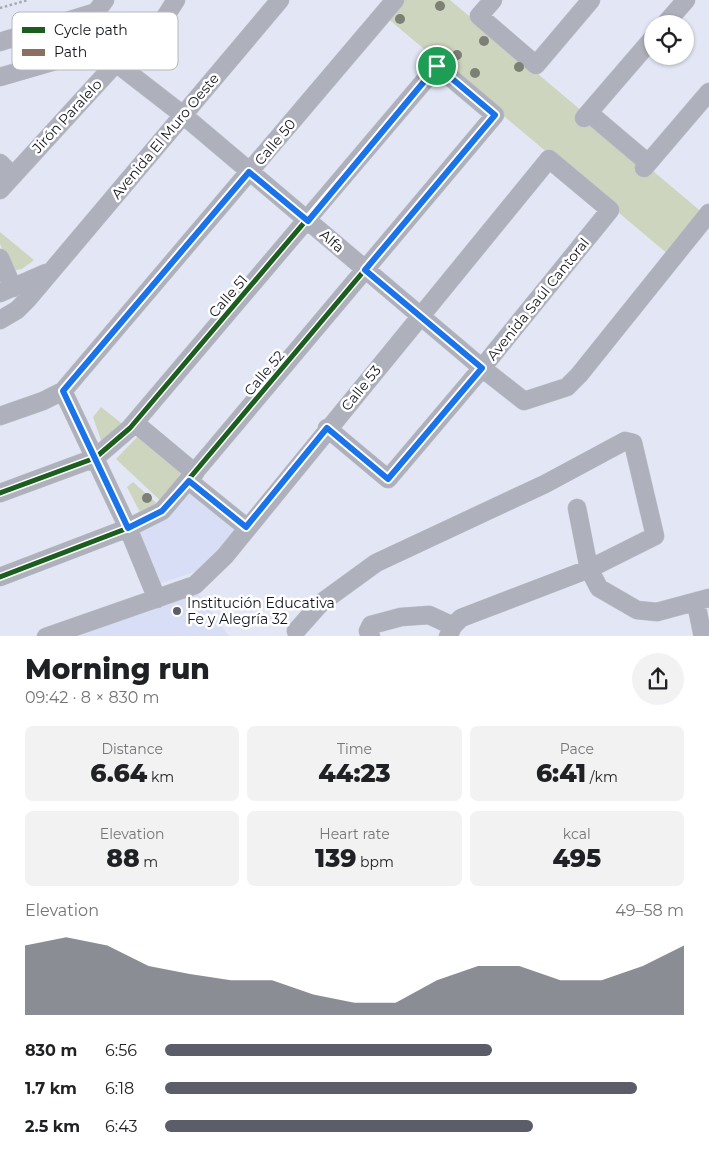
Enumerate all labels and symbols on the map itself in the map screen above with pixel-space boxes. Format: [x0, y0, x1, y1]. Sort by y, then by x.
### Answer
legend [12, 12, 178, 70]
text: Cycle path [54, 21, 128, 39]
text: Path [54, 43, 87, 61]
pin [416, 45, 458, 87]
street label: Avenida El Muro Oeste [107, 69, 223, 203]
street label: Jirón Paralelo [28, 75, 106, 157]
street label: Calle 50 [250, 115, 300, 169]
street label: Alfa [316, 225, 348, 257]
street label: Avenida Saúl Cantoral [483, 234, 593, 364]
street label: Calle 51 [205, 271, 251, 321]
street label: Calle 52 [240, 347, 288, 399]
street label: Calle 53 [337, 361, 385, 414]
place label: Institución Educativa Fe y Alegría 32 [187, 594, 335, 628]
marker: Institución Educativa Fe y Alegría 32 [171, 605, 183, 617]

